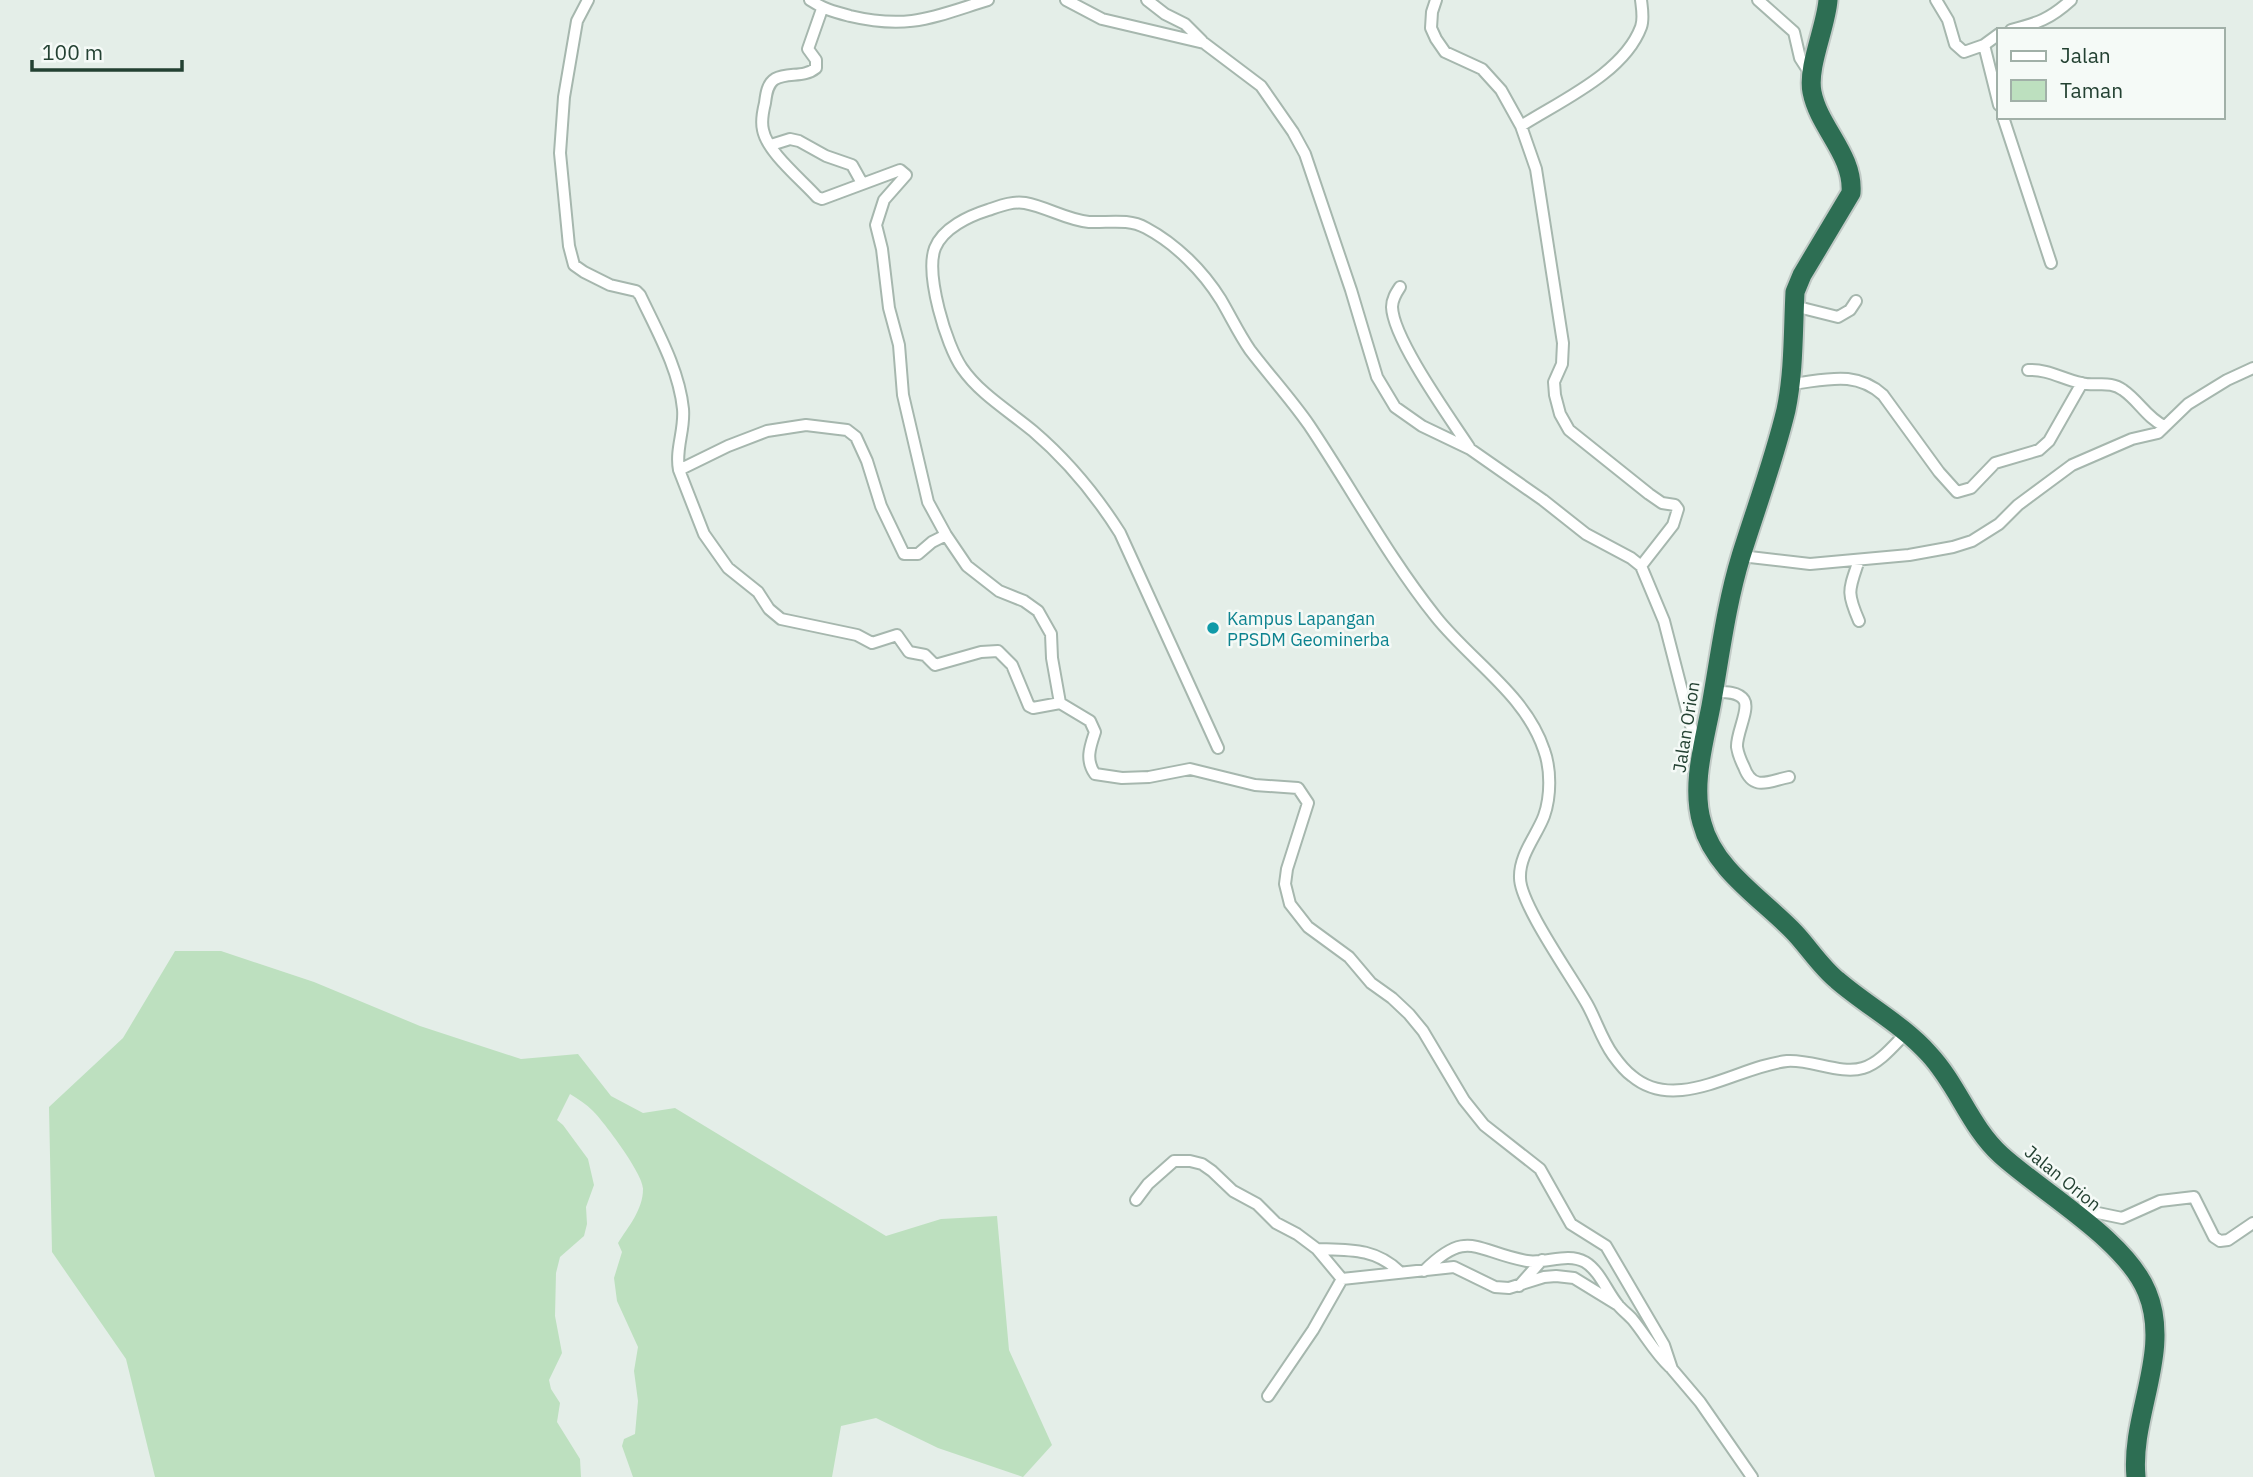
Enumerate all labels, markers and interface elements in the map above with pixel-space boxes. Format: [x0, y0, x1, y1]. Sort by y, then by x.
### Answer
scale bar [32, 28, 182, 72]
legend [1997, 28, 2225, 119]
text: 100 m [42, 38, 103, 66]
text: Jalan [2060, 41, 2111, 69]
text: Taman [2060, 76, 2123, 104]
place label: Kampus Lapangan PPSDM Geominerba [1227, 607, 1390, 651]
marker: Kampus Lapangan PPSDM Geominerba [1205, 620, 1221, 636]
street label: Jalan Orion [1667, 680, 1705, 774]
street label: Jalan Orion [2020, 1140, 2106, 1216]

